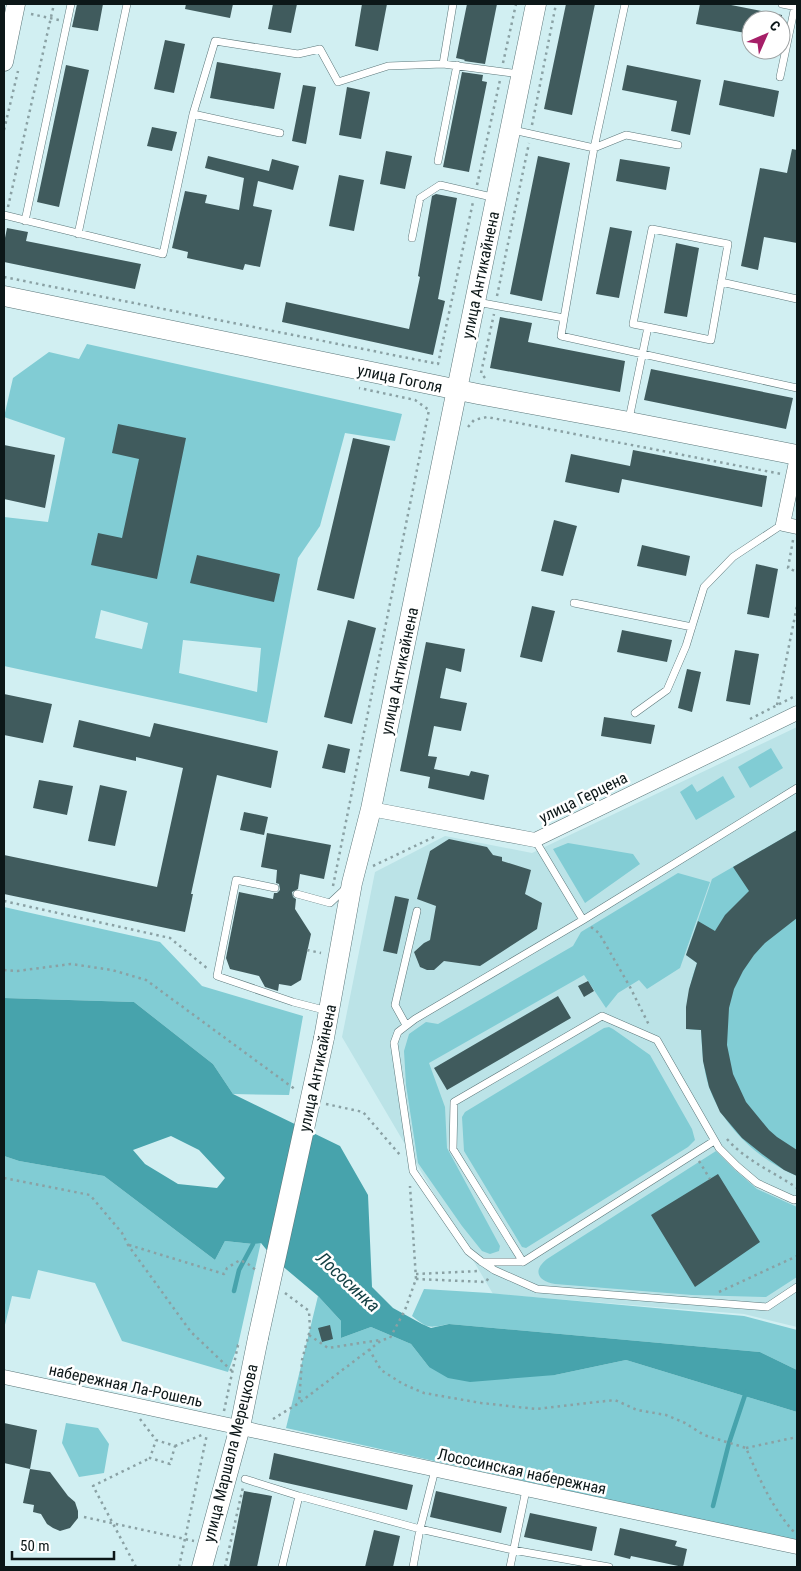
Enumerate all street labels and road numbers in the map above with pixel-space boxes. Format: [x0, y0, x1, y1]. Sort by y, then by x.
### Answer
street label: улица Антикайнена [458, 210, 503, 340]
street label: улица Гоголя [356, 360, 444, 397]
street label: улица Антикайнена [377, 606, 422, 736]
street label: улица Герцена [536, 768, 630, 827]
street label: улица Антикайнена [295, 1003, 340, 1133]
street label: набережная Ла-Рошель [47, 1360, 205, 1411]
street label: улица Маршала Мерецкова [199, 1362, 262, 1544]
street label: Лососинская набережная [436, 1444, 608, 1499]

